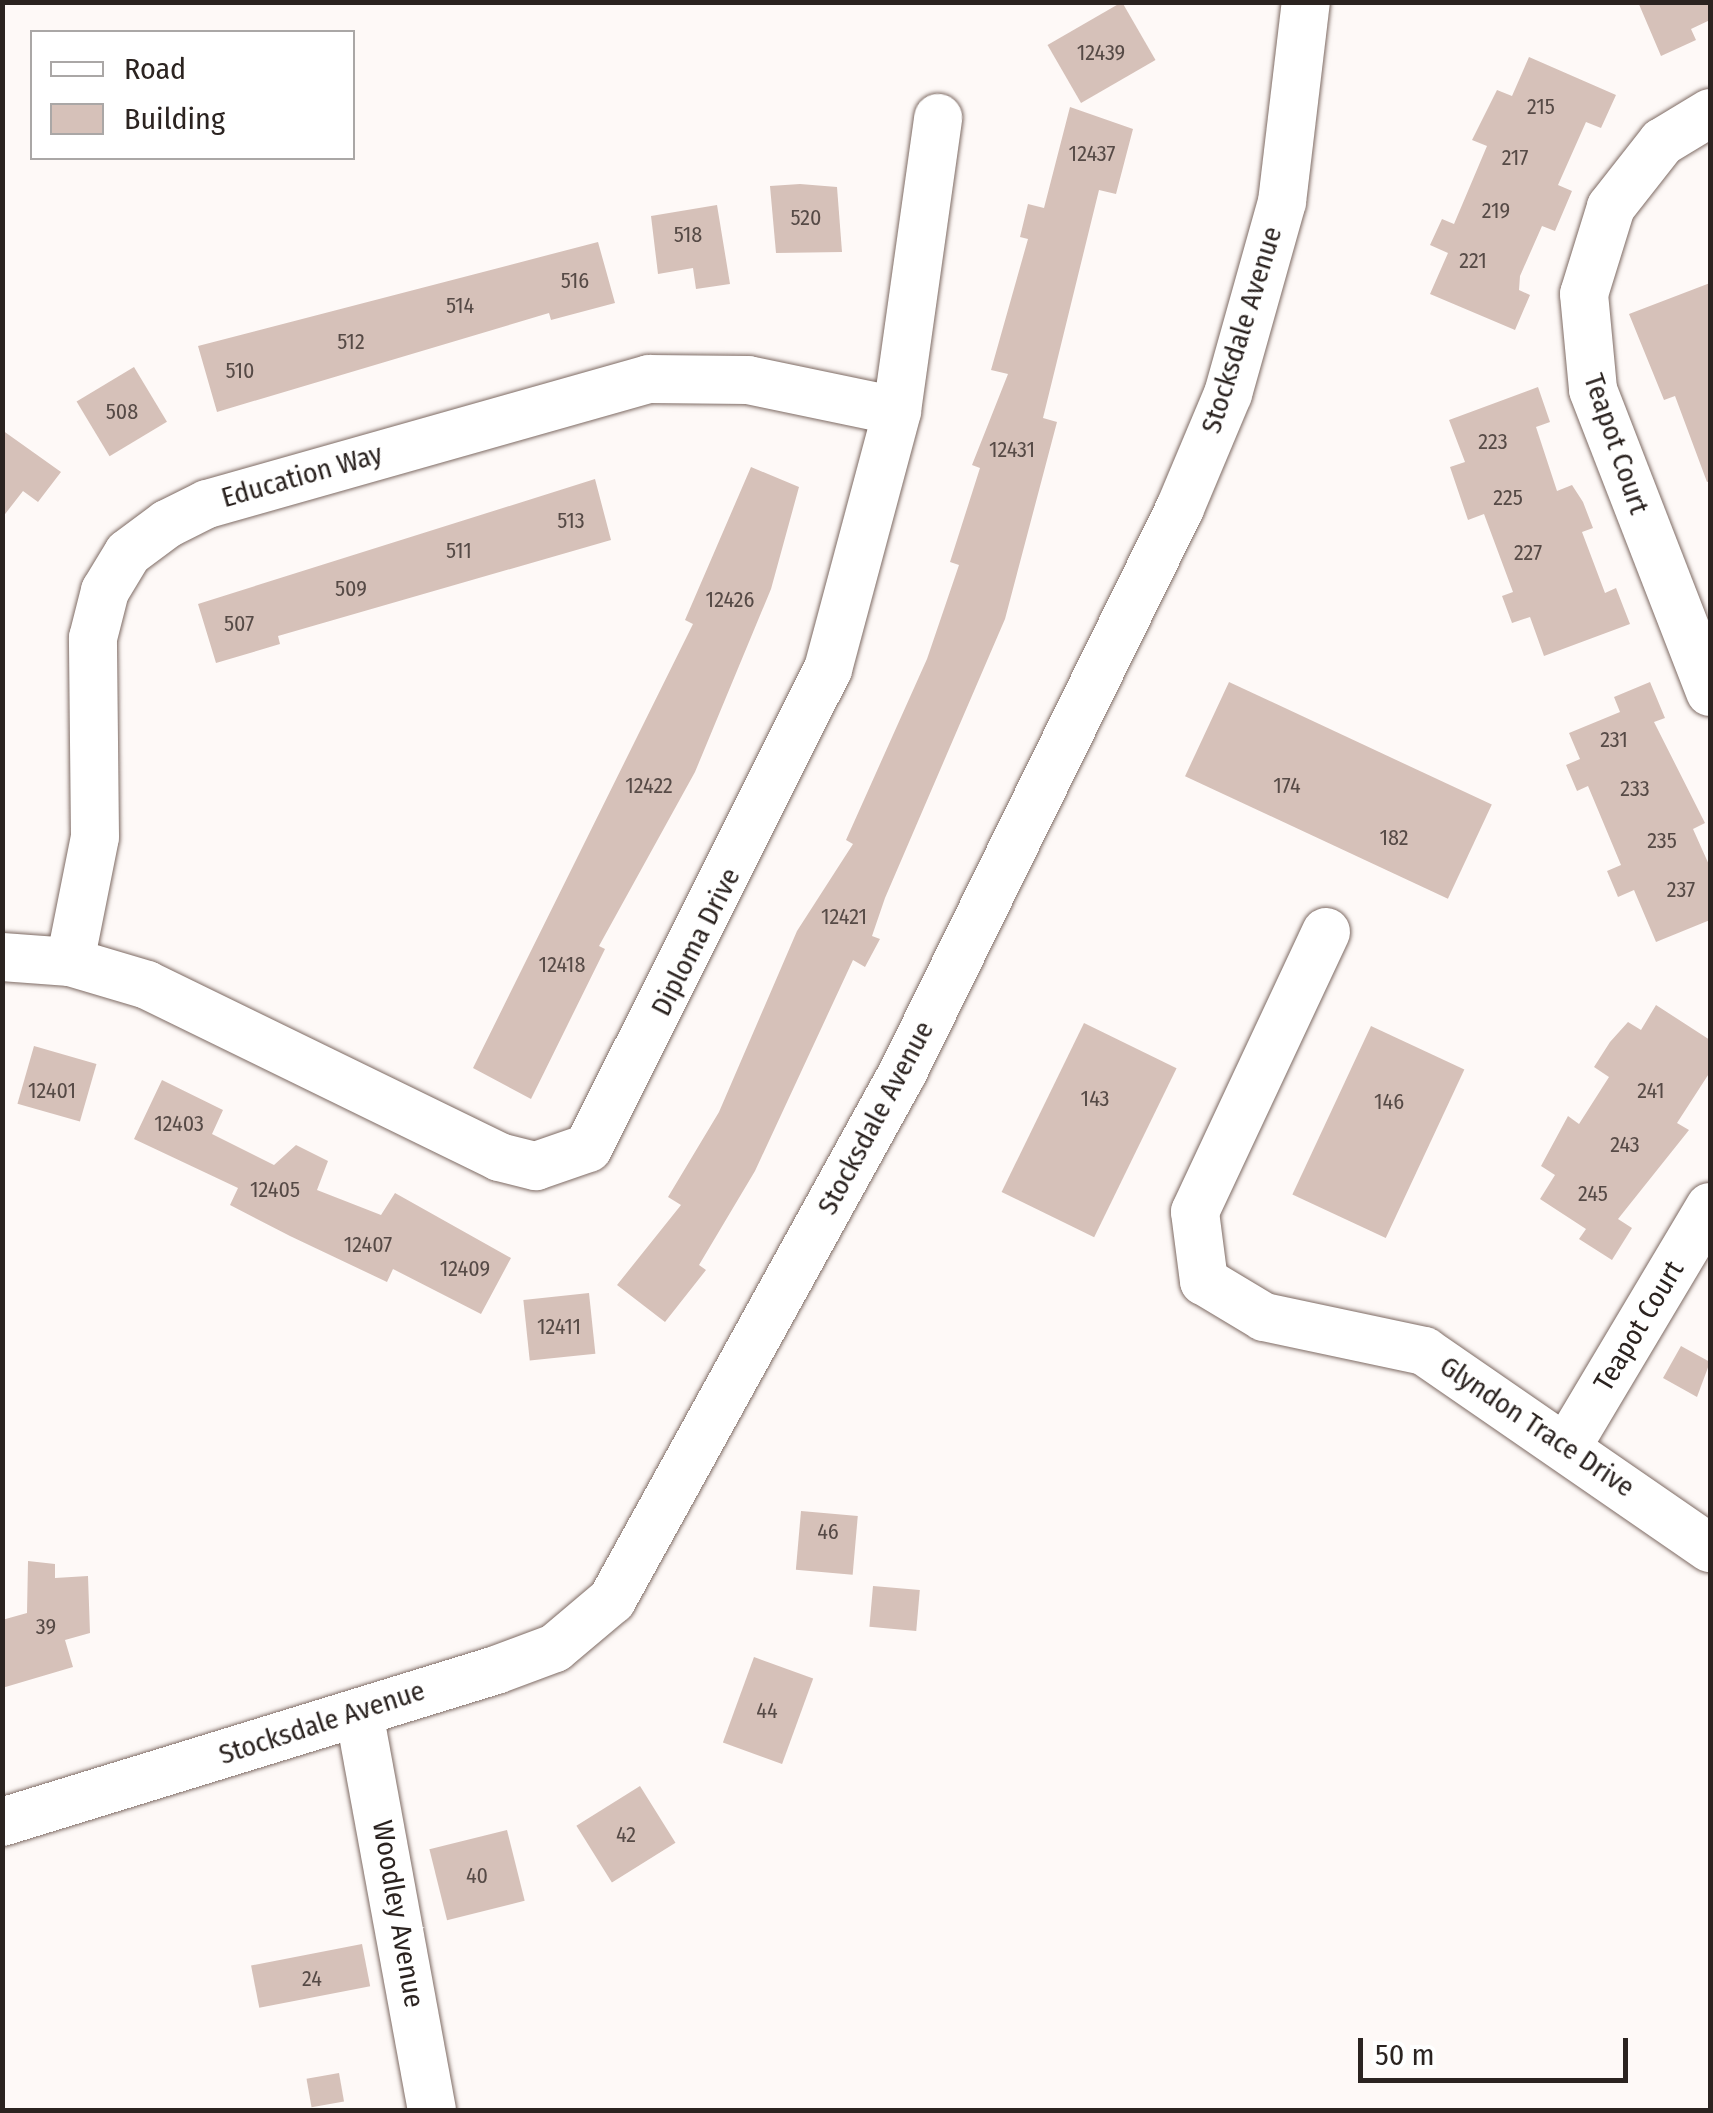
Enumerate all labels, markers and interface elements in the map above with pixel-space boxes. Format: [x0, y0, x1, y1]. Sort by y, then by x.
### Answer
legend [30, 30, 355, 160]
house number: 12439 [1077, 40, 1125, 66]
text: Road [124, 51, 186, 87]
house number: 215 [1527, 94, 1555, 120]
text: Building [124, 101, 225, 137]
house number: 12437 [1069, 141, 1115, 167]
house number: 217 [1502, 145, 1528, 171]
house number: 219 [1482, 198, 1510, 224]
house number: 520 [790, 205, 822, 231]
house number: 518 [674, 222, 702, 248]
street label: Stocksdale Avenue [1195, 223, 1289, 437]
house number: 221 [1459, 248, 1487, 274]
house number: 516 [561, 268, 589, 294]
house number: 514 [446, 293, 474, 319]
house number: 512 [337, 329, 365, 355]
house number: 510 [225, 358, 255, 384]
street label: Teapot Court [1576, 369, 1656, 519]
house number: 508 [106, 399, 138, 425]
house number: 223 [1478, 429, 1508, 455]
street label: Education Way [218, 437, 386, 515]
house number: 12431 [989, 437, 1035, 463]
house number: 225 [1493, 485, 1523, 511]
house number: 513 [557, 508, 585, 534]
house number: 511 [446, 538, 472, 564]
house number: 227 [1514, 540, 1542, 566]
house number: 509 [335, 576, 367, 602]
house number: 12426 [706, 587, 754, 613]
house number: 507 [224, 611, 254, 637]
house number: 231 [1600, 727, 1628, 753]
house number: 12422 [625, 773, 673, 799]
house number: 174 [1273, 773, 1301, 799]
house number: 233 [1620, 776, 1650, 802]
house number: 182 [1379, 825, 1409, 851]
house number: 235 [1647, 828, 1677, 854]
street label: Diploma Drive [644, 863, 748, 1021]
house number: 237 [1667, 877, 1695, 903]
house number: 12421 [821, 904, 867, 930]
house number: 12418 [539, 952, 585, 978]
street label: Stocksdale Avenue [811, 1015, 941, 1221]
house number: 12401 [28, 1078, 76, 1104]
house number: 241 [1637, 1078, 1665, 1104]
house number: 143 [1081, 1086, 1109, 1112]
house number: 146 [1374, 1089, 1404, 1115]
house number: 12403 [154, 1111, 204, 1137]
house number: 243 [1610, 1132, 1640, 1158]
house number: 12405 [250, 1177, 300, 1203]
house number: 245 [1578, 1181, 1608, 1207]
house number: 12407 [344, 1232, 392, 1258]
street label: Teapot Court [1587, 1255, 1691, 1397]
house number: 12409 [440, 1256, 490, 1282]
house number: 12411 [537, 1314, 581, 1340]
street label: Glyndon Trace Drive [1433, 1350, 1641, 1504]
house number: 46 [817, 1519, 839, 1545]
house number: 39 [36, 1614, 56, 1640]
street label: Stocksdale Avenue [215, 1674, 429, 1772]
house number: 44 [756, 1698, 778, 1724]
street label: Woodley Avenue [365, 1818, 431, 2010]
house number: 42 [616, 1822, 636, 1848]
house number: 40 [466, 1863, 488, 1889]
house number: 24 [302, 1966, 322, 1992]
scale bar [1363, 2018, 1633, 2080]
text: 50 m [1375, 2037, 1435, 2073]

